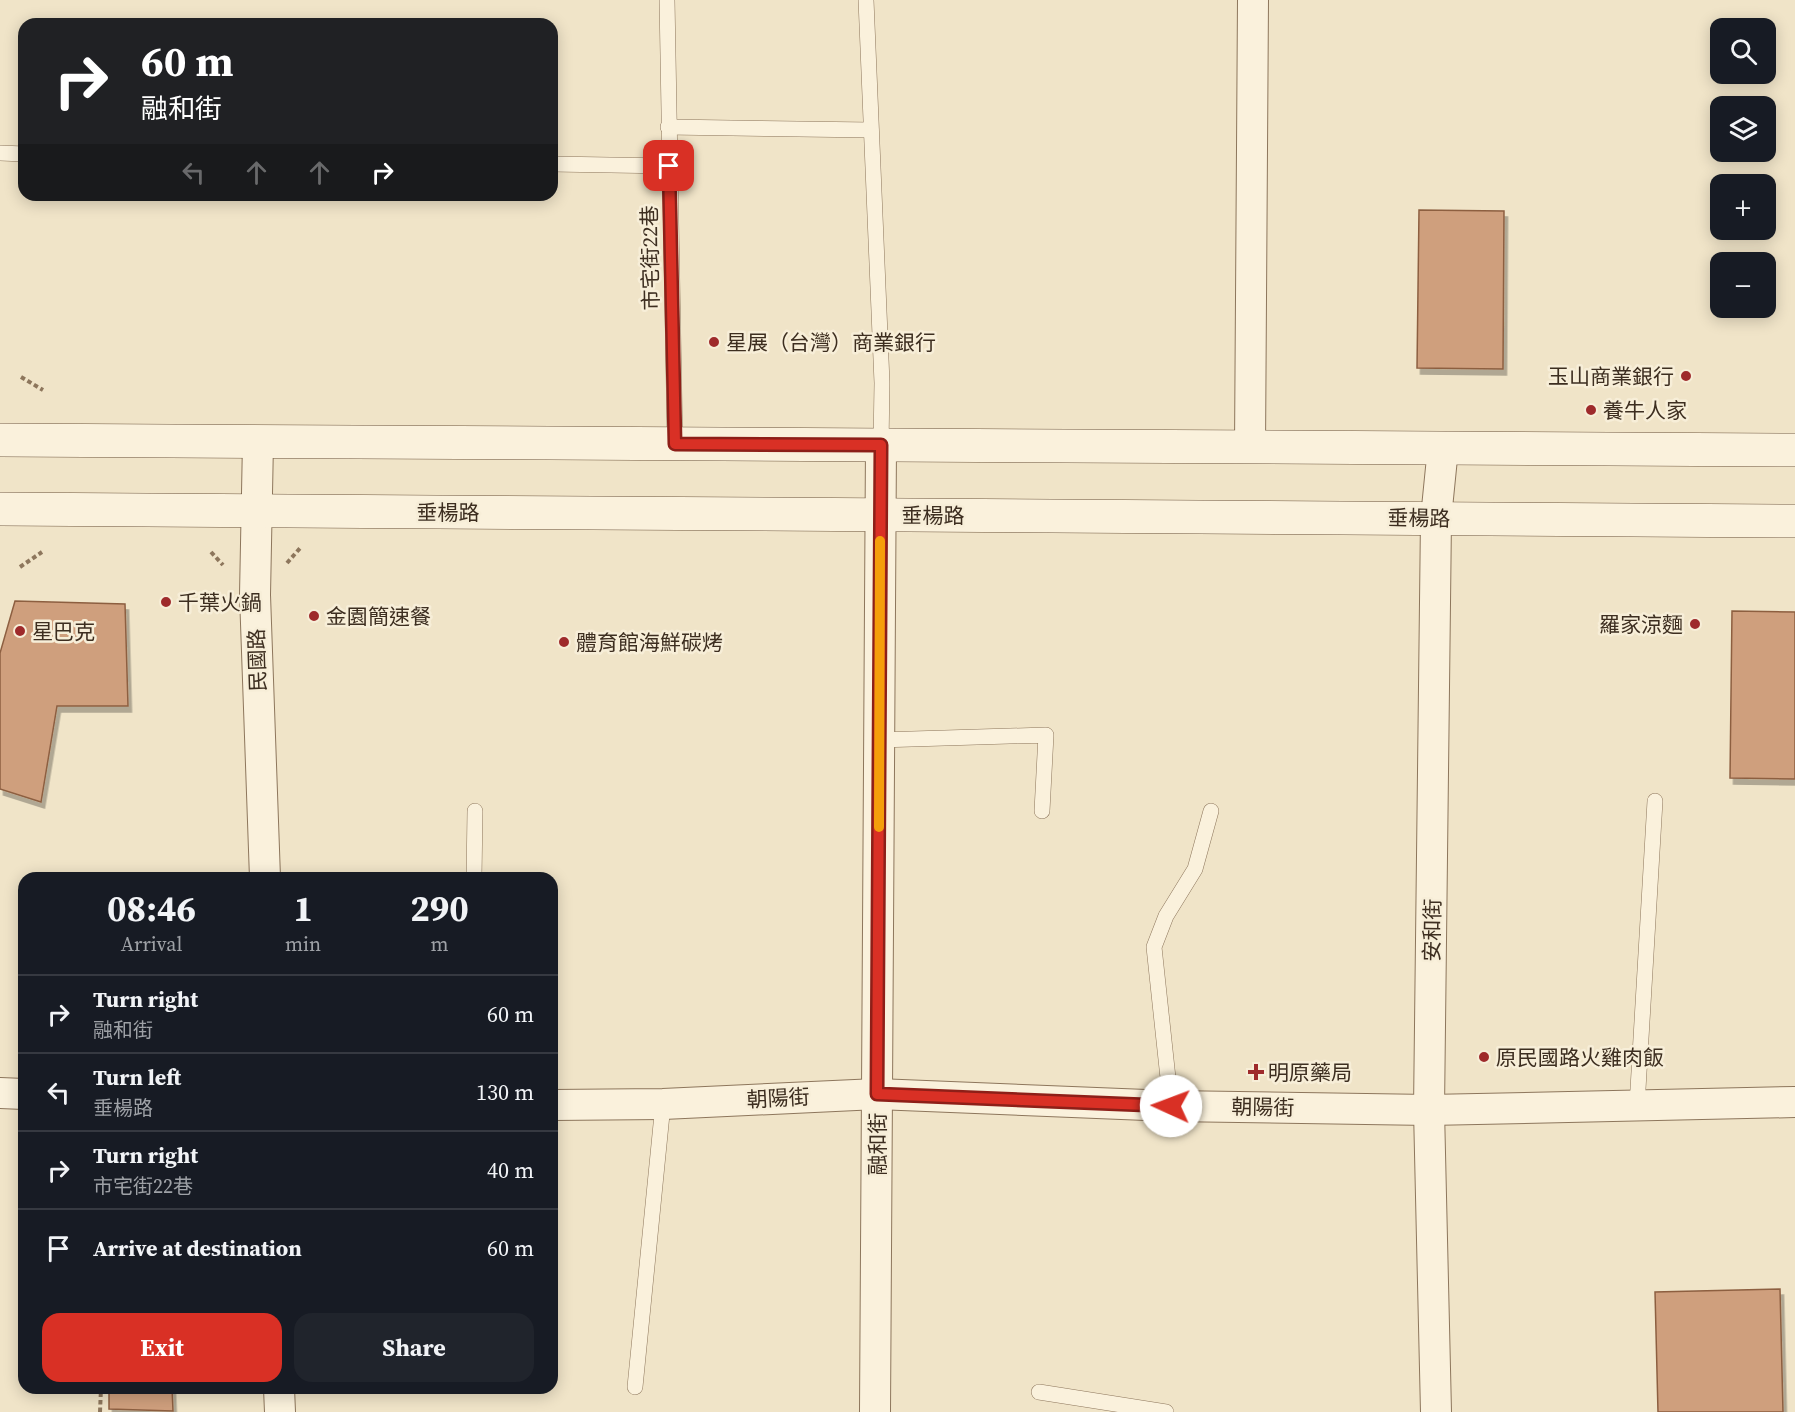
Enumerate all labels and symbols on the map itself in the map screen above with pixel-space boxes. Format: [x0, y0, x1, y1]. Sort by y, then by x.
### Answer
pin [643, 140, 694, 191]
street label: 市宅街22巷 [635, 205, 665, 311]
place label: 星展（台灣）商業銀行 [726, 328, 936, 357]
marker: 星展（台灣）商業銀行 [707, 335, 721, 349]
place label: 玉山商業銀行 [1548, 362, 1674, 391]
marker: 玉山商業銀行 [1679, 369, 1693, 383]
place label: 養牛人家 [1603, 396, 1687, 425]
marker: 養牛人家 [1584, 403, 1598, 417]
street label: 垂楊路 [417, 498, 480, 527]
street label: 垂楊路 [902, 501, 965, 530]
street label: 垂楊路 [1387, 503, 1451, 533]
place label: 千葉火鍋 [178, 588, 262, 617]
marker: 千葉火鍋 [159, 595, 173, 609]
place label: 金園簡速餐 [326, 602, 431, 631]
marker: 金園簡速餐 [307, 609, 321, 623]
place label: 羅家涼麵 [1599, 610, 1683, 639]
place label: 星巴克 [32, 617, 95, 646]
marker: 羅家涼麵 [1688, 617, 1702, 631]
marker: 星巴克 [13, 624, 27, 638]
street label: 民國路 [241, 628, 273, 692]
place label: 體育館海鮮碳烤 [576, 628, 723, 657]
marker: 體育館海鮮碳烤 [557, 635, 571, 649]
street label: 安和街 [1417, 898, 1447, 962]
place label: 原民國路火雞肉飯 [1496, 1043, 1664, 1072]
marker: 原民國路火雞肉飯 [1477, 1050, 1491, 1064]
place label: 明原藥局 [1268, 1058, 1352, 1087]
marker: 明原藥局 [1249, 1065, 1263, 1079]
position arrow [1139, 1074, 1203, 1138]
street label: 朝陽街 [746, 1082, 810, 1114]
street label: 朝陽街 [1231, 1092, 1295, 1122]
street label: 融和街 [863, 1113, 892, 1176]

